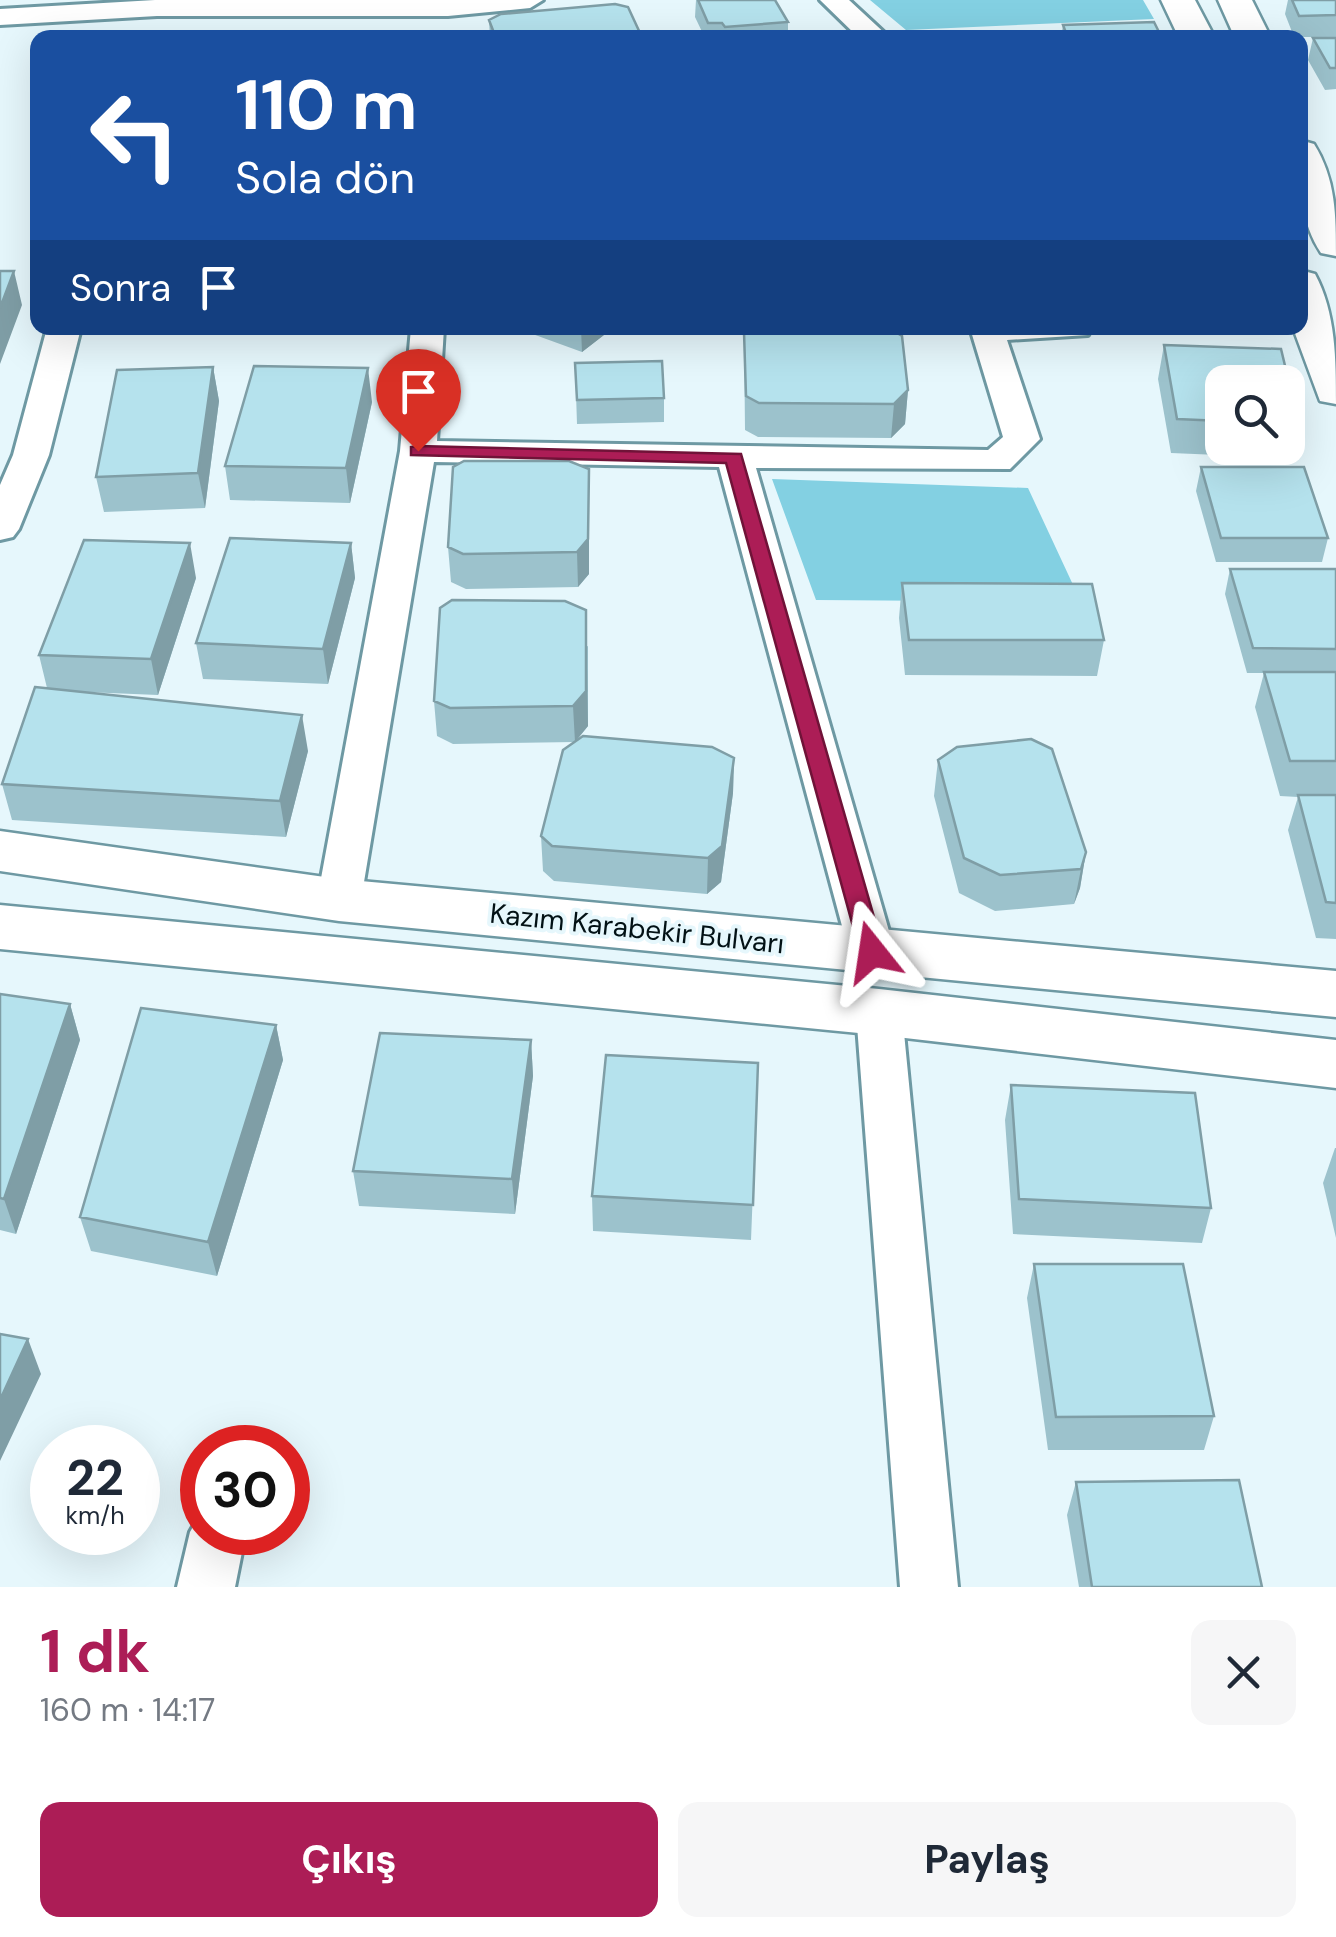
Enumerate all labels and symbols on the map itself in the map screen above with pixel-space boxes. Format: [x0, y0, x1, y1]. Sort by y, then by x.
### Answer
pin [376, 349, 461, 452]
street label: Kazım Karabekir Bulvarı [488, 895, 786, 962]
position arrow [820, 900, 924, 1004]
speed limit sign: 30 [180, 1425, 310, 1555]

